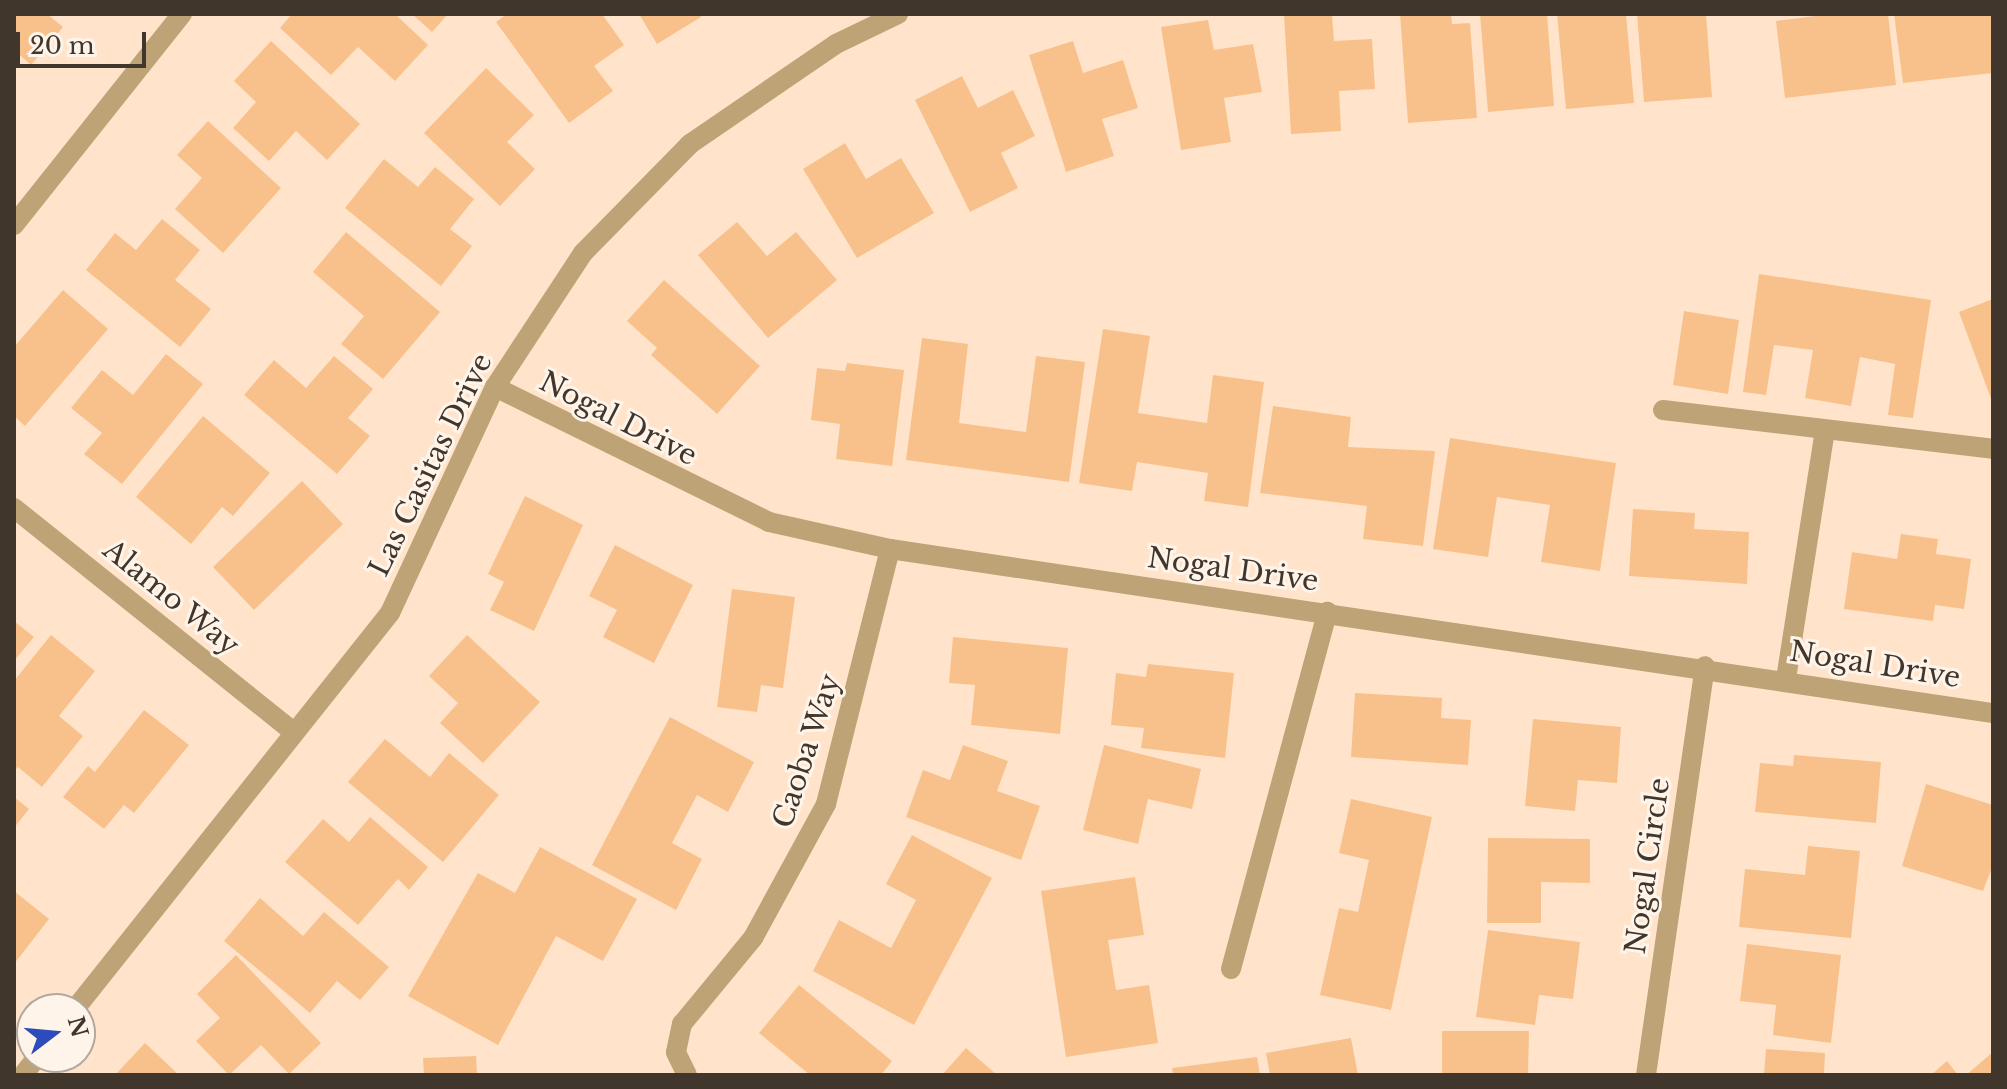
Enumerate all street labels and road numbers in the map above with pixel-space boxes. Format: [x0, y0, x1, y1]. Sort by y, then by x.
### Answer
street label: Las Casitas Drive [362, 348, 500, 582]
street label: Nogal Drive [534, 365, 702, 473]
street label: Alamo Way [96, 533, 246, 663]
street label: Nogal Drive [1145, 541, 1321, 599]
street label: Nogal Drive [1787, 635, 1963, 695]
street label: Caoba Way [766, 669, 848, 833]
street label: Nogal Circle [1619, 776, 1677, 956]

